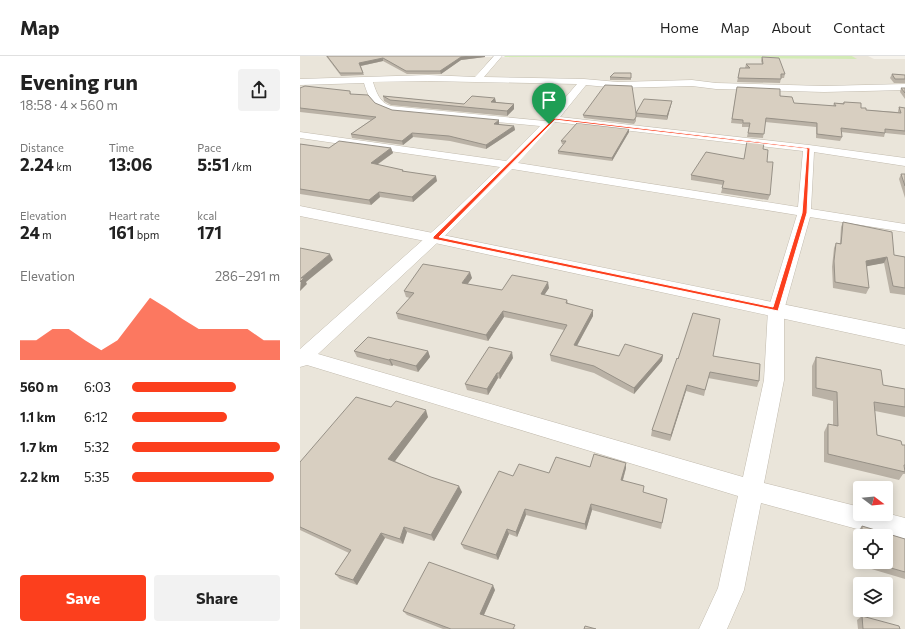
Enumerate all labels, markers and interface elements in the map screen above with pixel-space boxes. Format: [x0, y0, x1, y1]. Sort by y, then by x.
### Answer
text: Map [20, 16, 59, 39]
text: Home [660, 19, 699, 36]
text: Map [721, 19, 749, 36]
text: About [771, 19, 811, 36]
text: Contact [833, 19, 885, 36]
text: Evening run [20, 68, 138, 95]
button: share [238, 69, 280, 111]
pin [532, 83, 566, 124]
icon: arrive [538, 89, 560, 111]
text: 18:58 · 4 × 560 m [20, 97, 118, 113]
text: Distance [20, 141, 64, 154]
text: Time [109, 141, 134, 154]
text: Pace [197, 141, 221, 154]
text: 2.24 [20, 154, 54, 175]
text: 13:06 [109, 154, 153, 175]
text: 5:51 [197, 154, 229, 175]
text: km [54, 160, 72, 173]
text: /km [229, 160, 252, 173]
text: Elevation [20, 209, 66, 222]
text: Heart rate [109, 209, 160, 222]
text: kcal [197, 209, 217, 222]
text: 24 [20, 222, 40, 243]
text: 161 [109, 222, 135, 243]
text: 171 [197, 222, 222, 243]
text: m [40, 228, 52, 241]
text: bpm [135, 228, 159, 241]
text: Elevation [20, 268, 75, 284]
text: 286–291 m [215, 268, 280, 284]
text: 560 m [20, 379, 58, 395]
text: 6:03 [84, 379, 111, 395]
text: 1.1 km [20, 409, 56, 425]
text: 6:12 [84, 409, 108, 425]
text: 1.7 km [20, 439, 58, 455]
text: 5:32 [84, 439, 109, 455]
text: 2.2 km [20, 469, 60, 485]
text: 5:35 [84, 469, 109, 485]
north arrow [853, 481, 893, 521]
map controls [853, 481, 893, 617]
button: locate [853, 529, 893, 569]
button: Save [20, 575, 146, 621]
button: Share [154, 575, 280, 621]
button: layers [853, 577, 893, 617]

